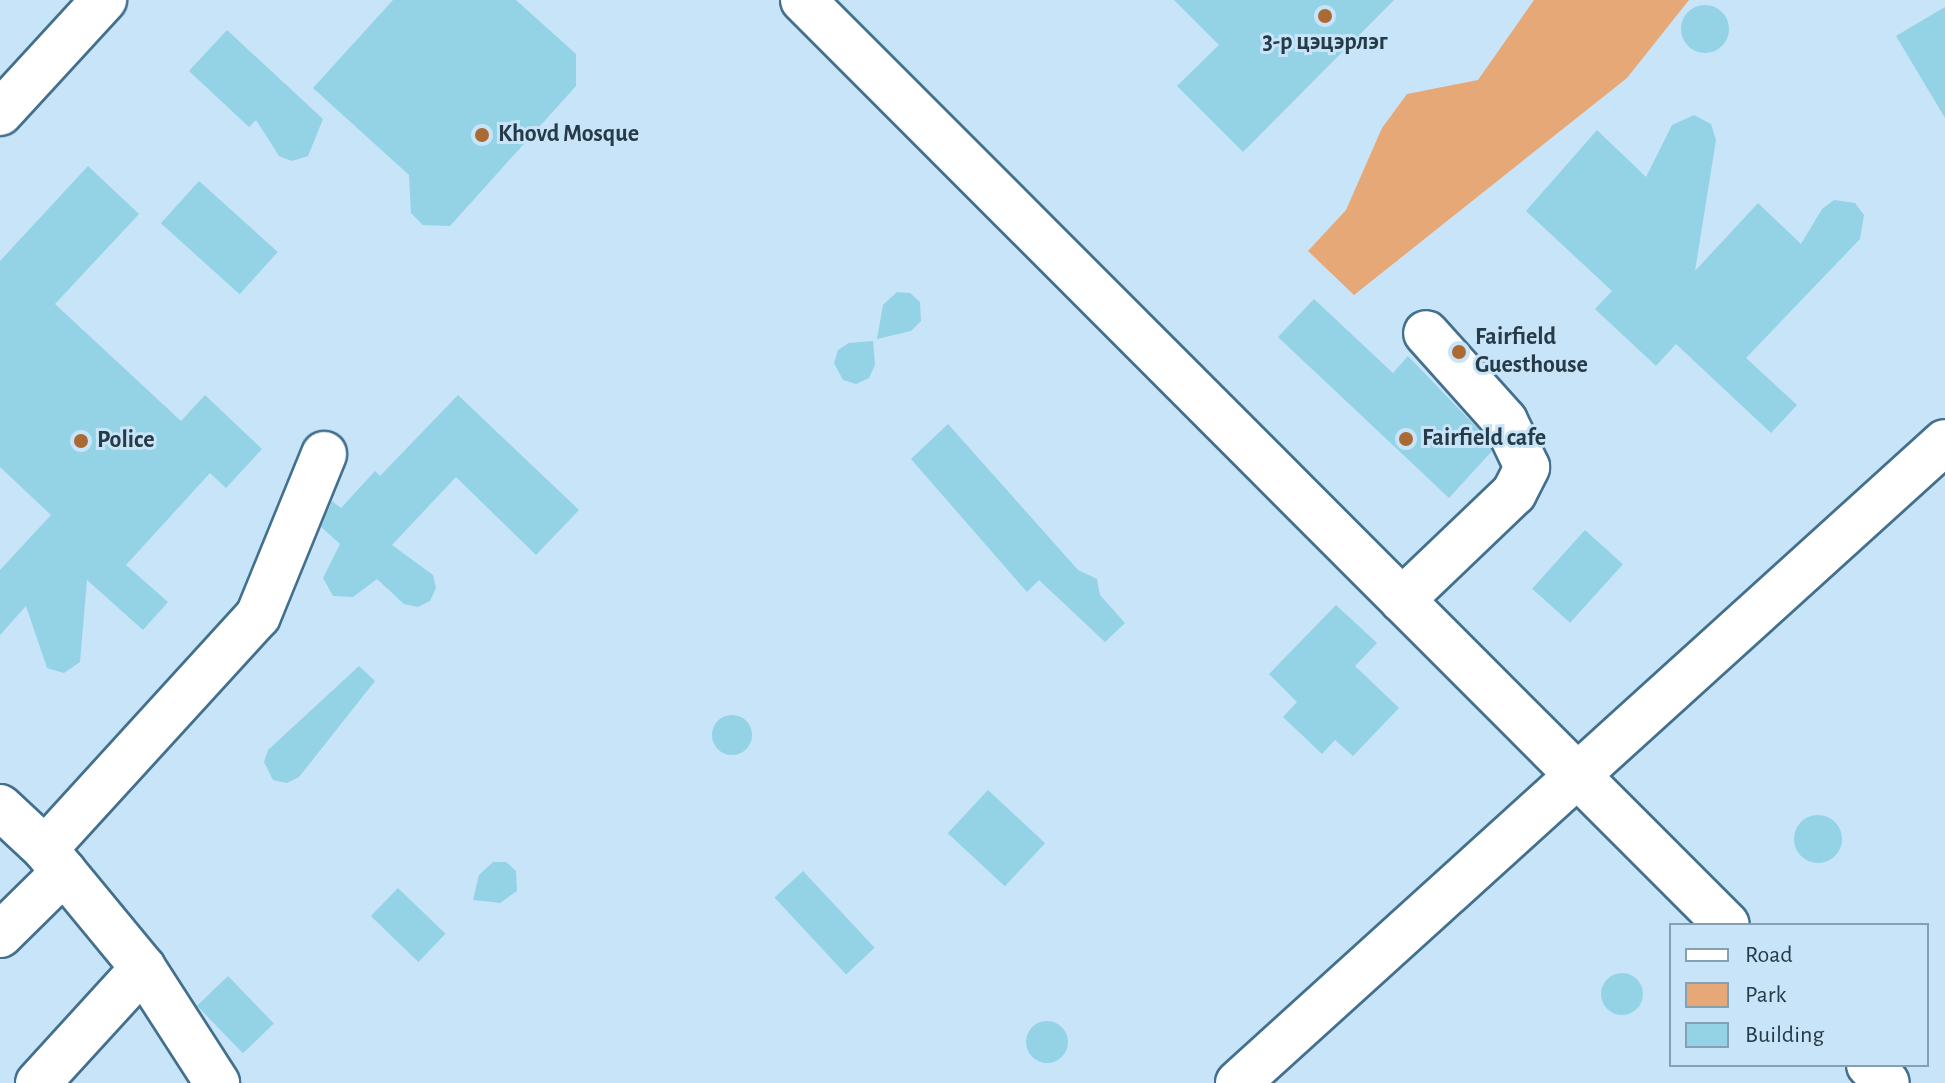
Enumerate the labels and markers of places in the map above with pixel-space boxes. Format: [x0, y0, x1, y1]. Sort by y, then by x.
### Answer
marker: 3-р цэцэрлэг [1316, 7, 1334, 25]
place label: 3-р цэцэрлэг [1262, 29, 1388, 57]
place label: Khovd Mosque [498, 121, 639, 149]
marker: Khovd Mosque [473, 126, 491, 144]
place label: Fairfield Guesthouse [1475, 324, 1588, 380]
marker: Fairfield Guesthouse [1450, 343, 1468, 361]
place label: Fairfield cafe [1422, 425, 1546, 453]
place label: Police [97, 427, 155, 455]
marker: Fairfield cafe [1397, 430, 1415, 448]
marker: Police [72, 432, 90, 450]

